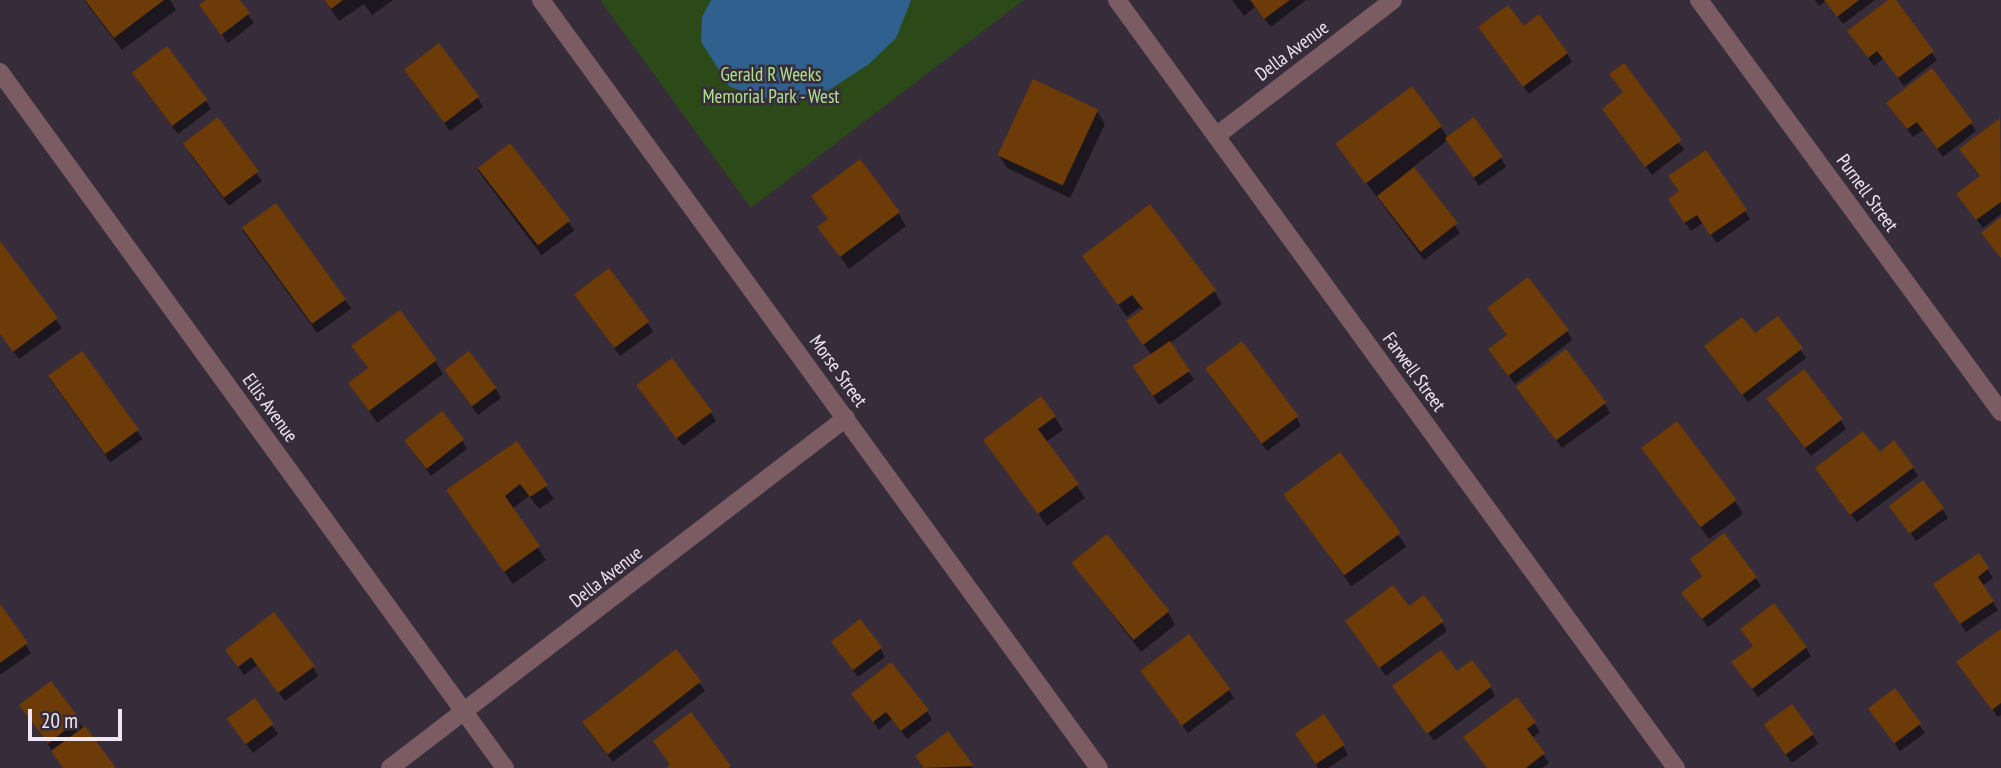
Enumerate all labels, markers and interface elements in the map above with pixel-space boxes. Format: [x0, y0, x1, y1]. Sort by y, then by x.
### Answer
street label: Della Avenue [1251, 16, 1333, 86]
park label: Gerald R Weeks Memorial Park - West [701, 64, 841, 108]
street label: Purnell Street [1831, 150, 1903, 236]
street label: Farwell Street [1378, 328, 1450, 416]
street label: Morse Street [804, 331, 872, 411]
street label: Ellis Avenue [237, 369, 303, 447]
street label: Della Avenue [565, 541, 647, 613]
scale bar [32, 694, 126, 738]
text: 20 m [41, 707, 78, 734]

